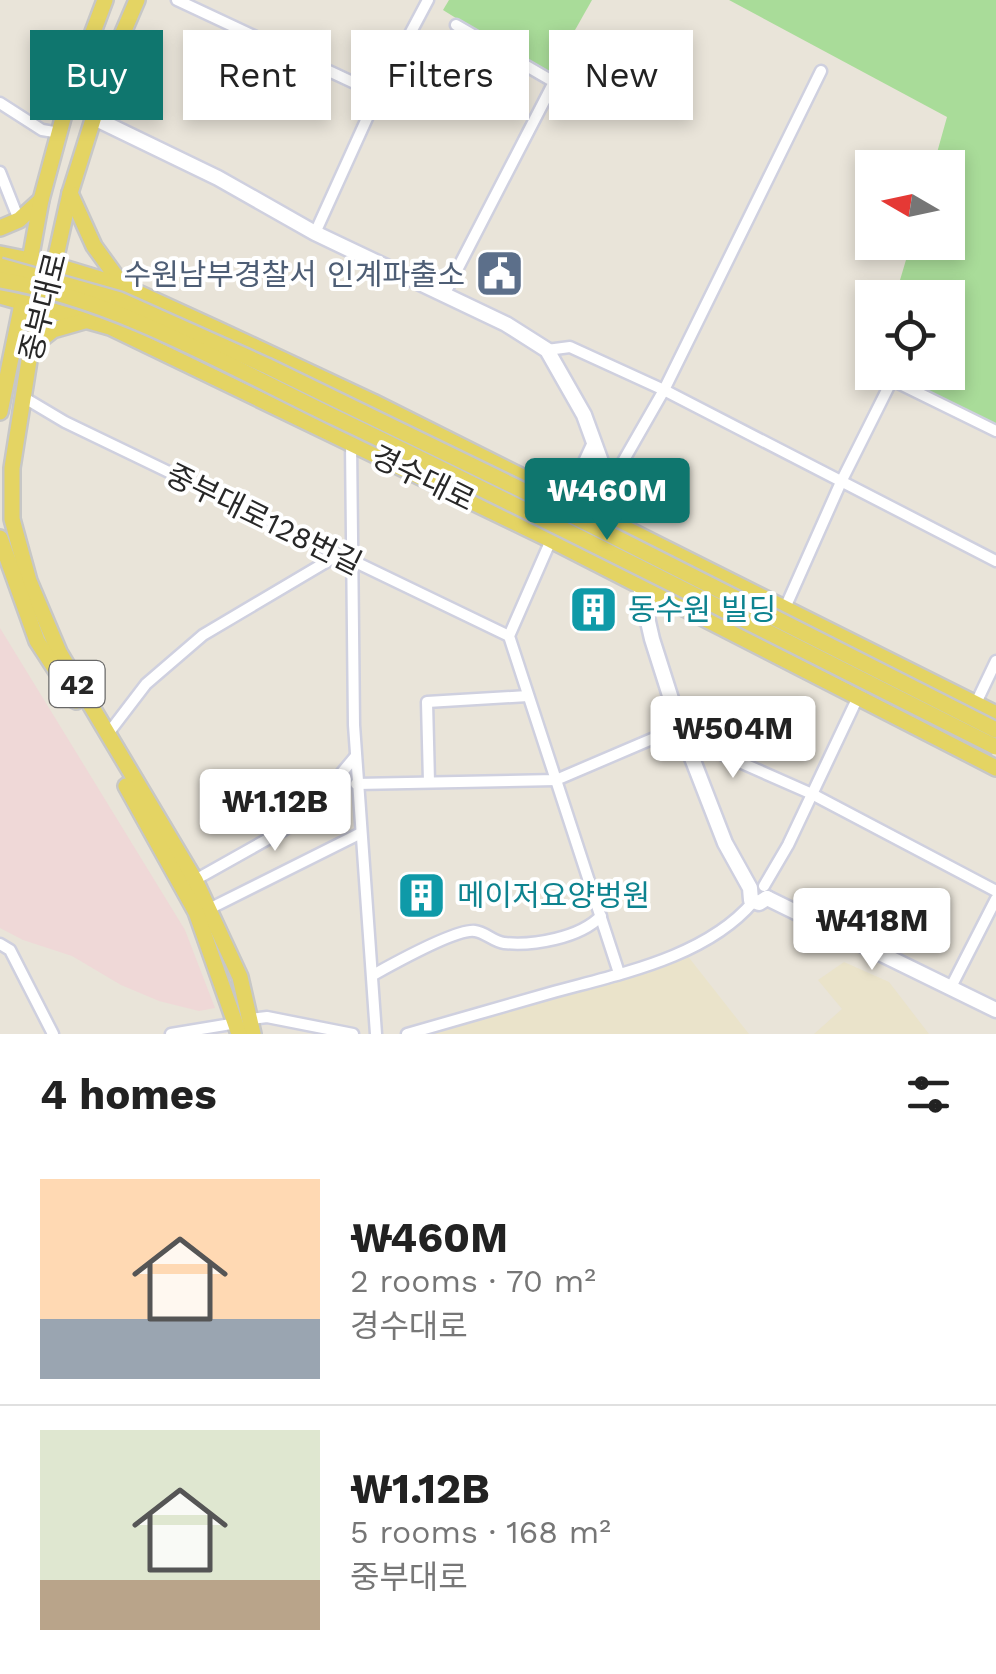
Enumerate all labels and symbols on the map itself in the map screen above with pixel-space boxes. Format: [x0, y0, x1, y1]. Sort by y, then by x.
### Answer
north arrow [855, 150, 965, 260]
public building icon: 수원남부경찰서 인계파출소 [474, 248, 526, 300]
street label: 중부대로 [13, 249, 73, 365]
place label: 수원남부경찰서 인계파출소 [124, 257, 465, 292]
street label: 경수대로 [366, 438, 480, 518]
street label: 중부대로128번길 [160, 457, 368, 581]
pin: ₩460M [537, 458, 677, 543]
building icon: 동수원 빌딩 [567, 583, 619, 635]
place label: 동수원 빌딩 [628, 592, 776, 627]
road number: 42 [50, 661, 104, 707]
pin: ₩504M [663, 696, 803, 781]
pin: ₩1.12B [194, 769, 356, 854]
building icon: 메이저요양벙원 [396, 869, 448, 921]
place label: 메이저요양벙원 [457, 878, 650, 913]
pin: ₩418M [802, 888, 942, 973]

